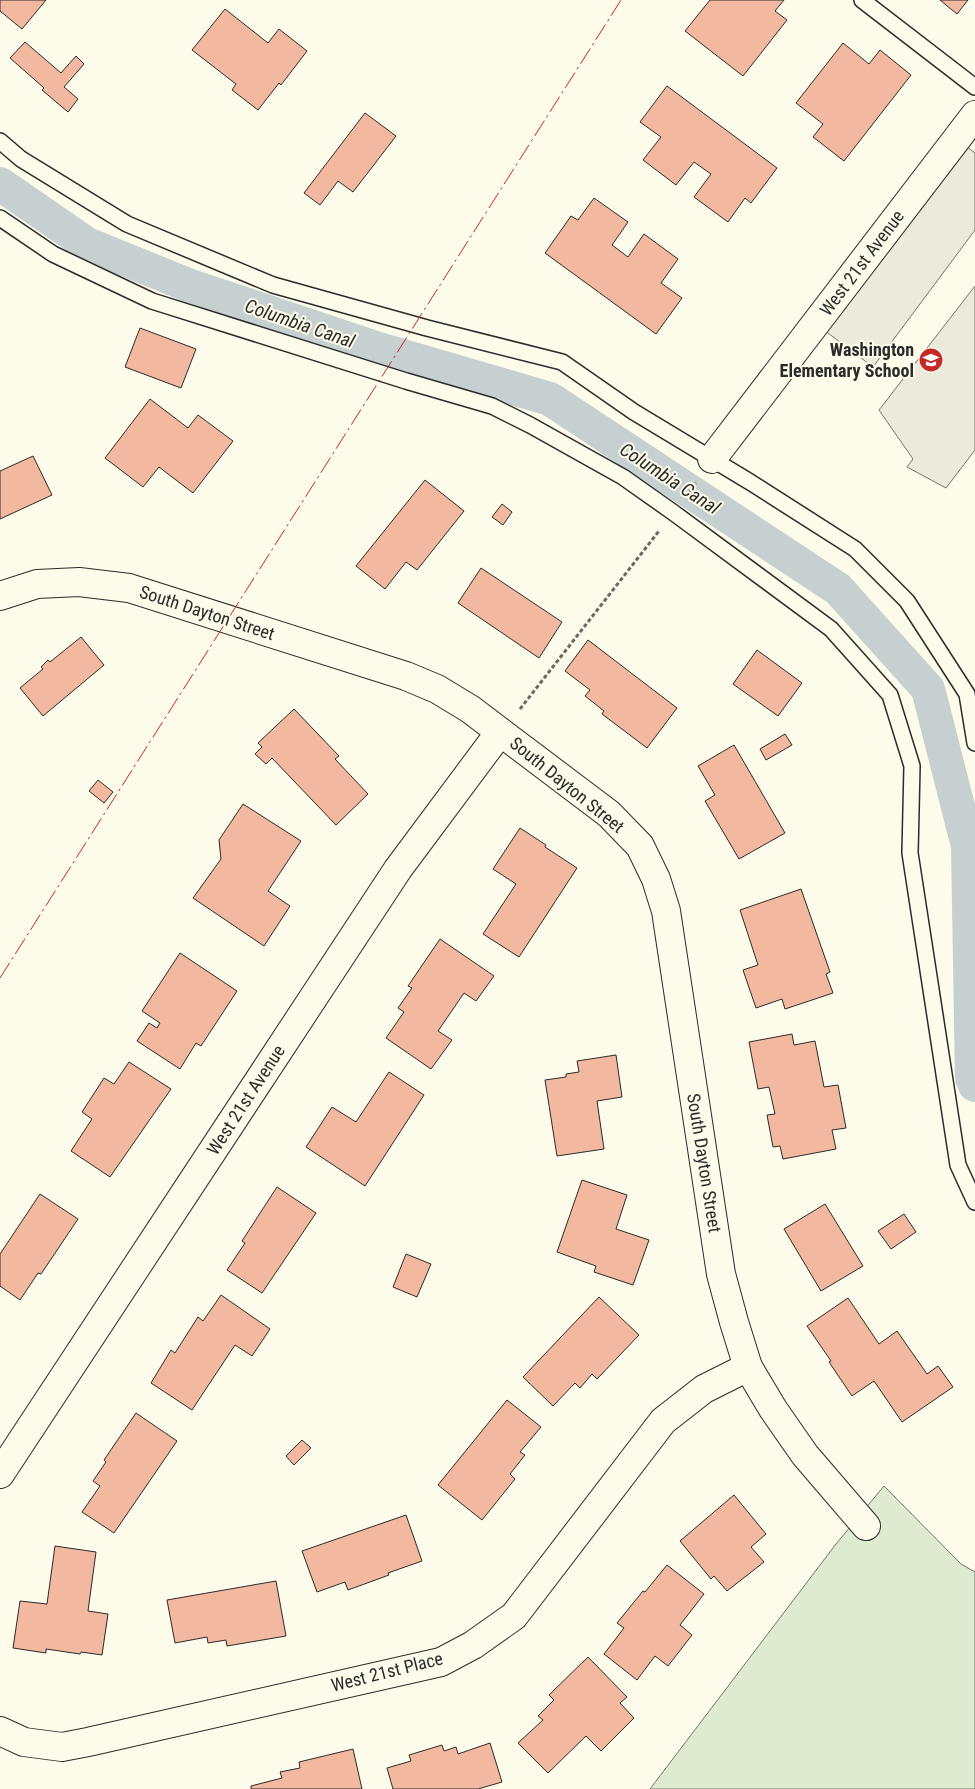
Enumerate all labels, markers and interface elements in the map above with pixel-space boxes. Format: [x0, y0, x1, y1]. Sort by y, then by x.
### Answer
street label: West 21st Avenue [815, 206, 908, 320]
water label: Columbia Canal [242, 294, 358, 353]
place label: Washington Elementary School [780, 339, 914, 381]
school or university icon: Washington Elementary School [918, 347, 944, 373]
water label: Columbia Canal [615, 438, 725, 520]
street label: South Dayton Street [137, 581, 277, 644]
street label: South Dayton Street [506, 732, 629, 837]
street label: West 21st Avenue [202, 1041, 289, 1159]
street label: South Dayton Street [683, 1092, 726, 1234]
street label: West 21st Place [329, 1647, 445, 1696]

